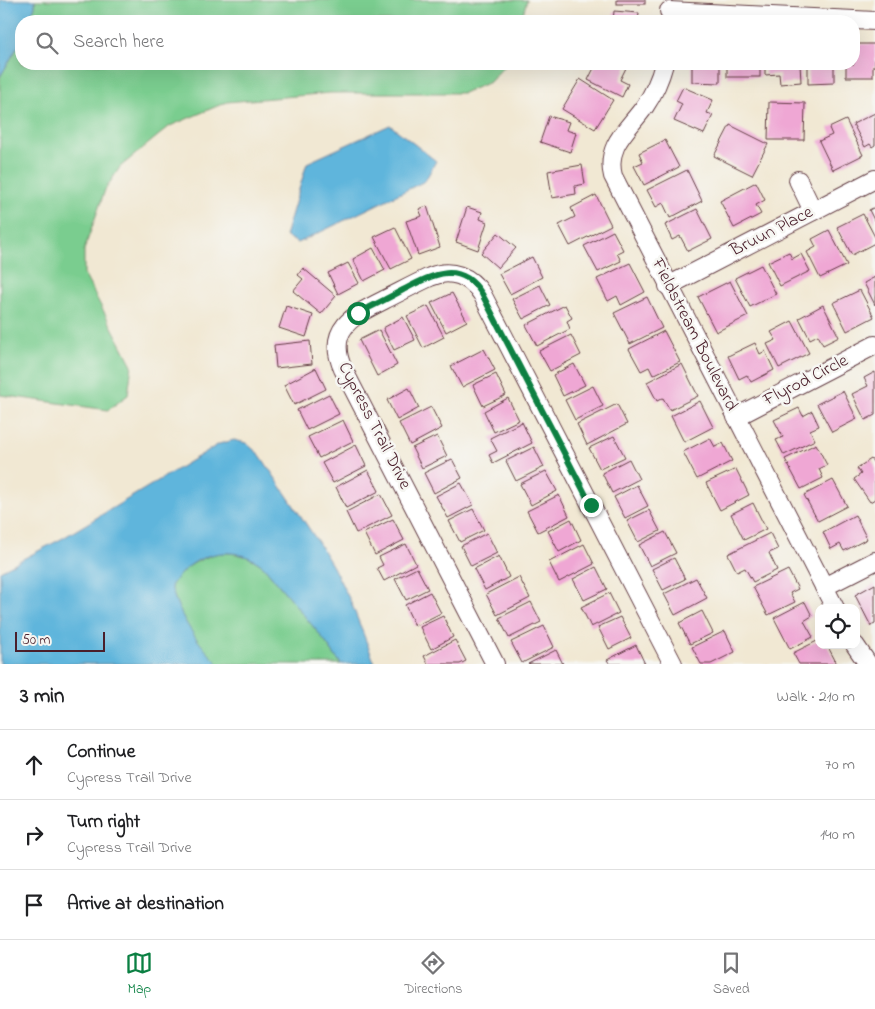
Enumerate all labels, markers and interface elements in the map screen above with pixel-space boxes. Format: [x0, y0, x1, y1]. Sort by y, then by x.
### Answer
search box [15, 15, 860, 70]
icon: search [33, 29, 61, 57]
text: Search here [73, 29, 164, 56]
street label: Bruun Place [725, 200, 819, 264]
street label: Fieldstream Boulevard [644, 253, 744, 416]
route start [347, 302, 370, 325]
street label: Flyrod Circle [758, 348, 854, 414]
street label: Cypress Trail Drive [331, 358, 418, 495]
route end [580, 494, 603, 517]
map controls [815, 604, 860, 649]
button: locate [815, 604, 860, 649]
scale bar [15, 629, 105, 652]
text: 50 m [22, 630, 50, 651]
text: 3 min [20, 682, 64, 712]
text: Walk · 210 m [776, 685, 855, 709]
text: Continue [67, 739, 135, 766]
icon: ahead [20, 751, 48, 779]
text: 70 m [825, 753, 855, 777]
text: Cypress Trail Drive [67, 766, 192, 790]
text: Turn right [67, 809, 140, 836]
icon: right [20, 821, 48, 849]
text: 140 m [820, 823, 855, 847]
text: Cypress Trail Drive [67, 836, 192, 860]
icon: arrive [20, 891, 48, 919]
text: Arrive at destination [67, 891, 224, 918]
tab: Map [125, 949, 153, 1000]
tab: Directions [404, 949, 462, 1000]
tab: Saved [713, 949, 750, 1000]

